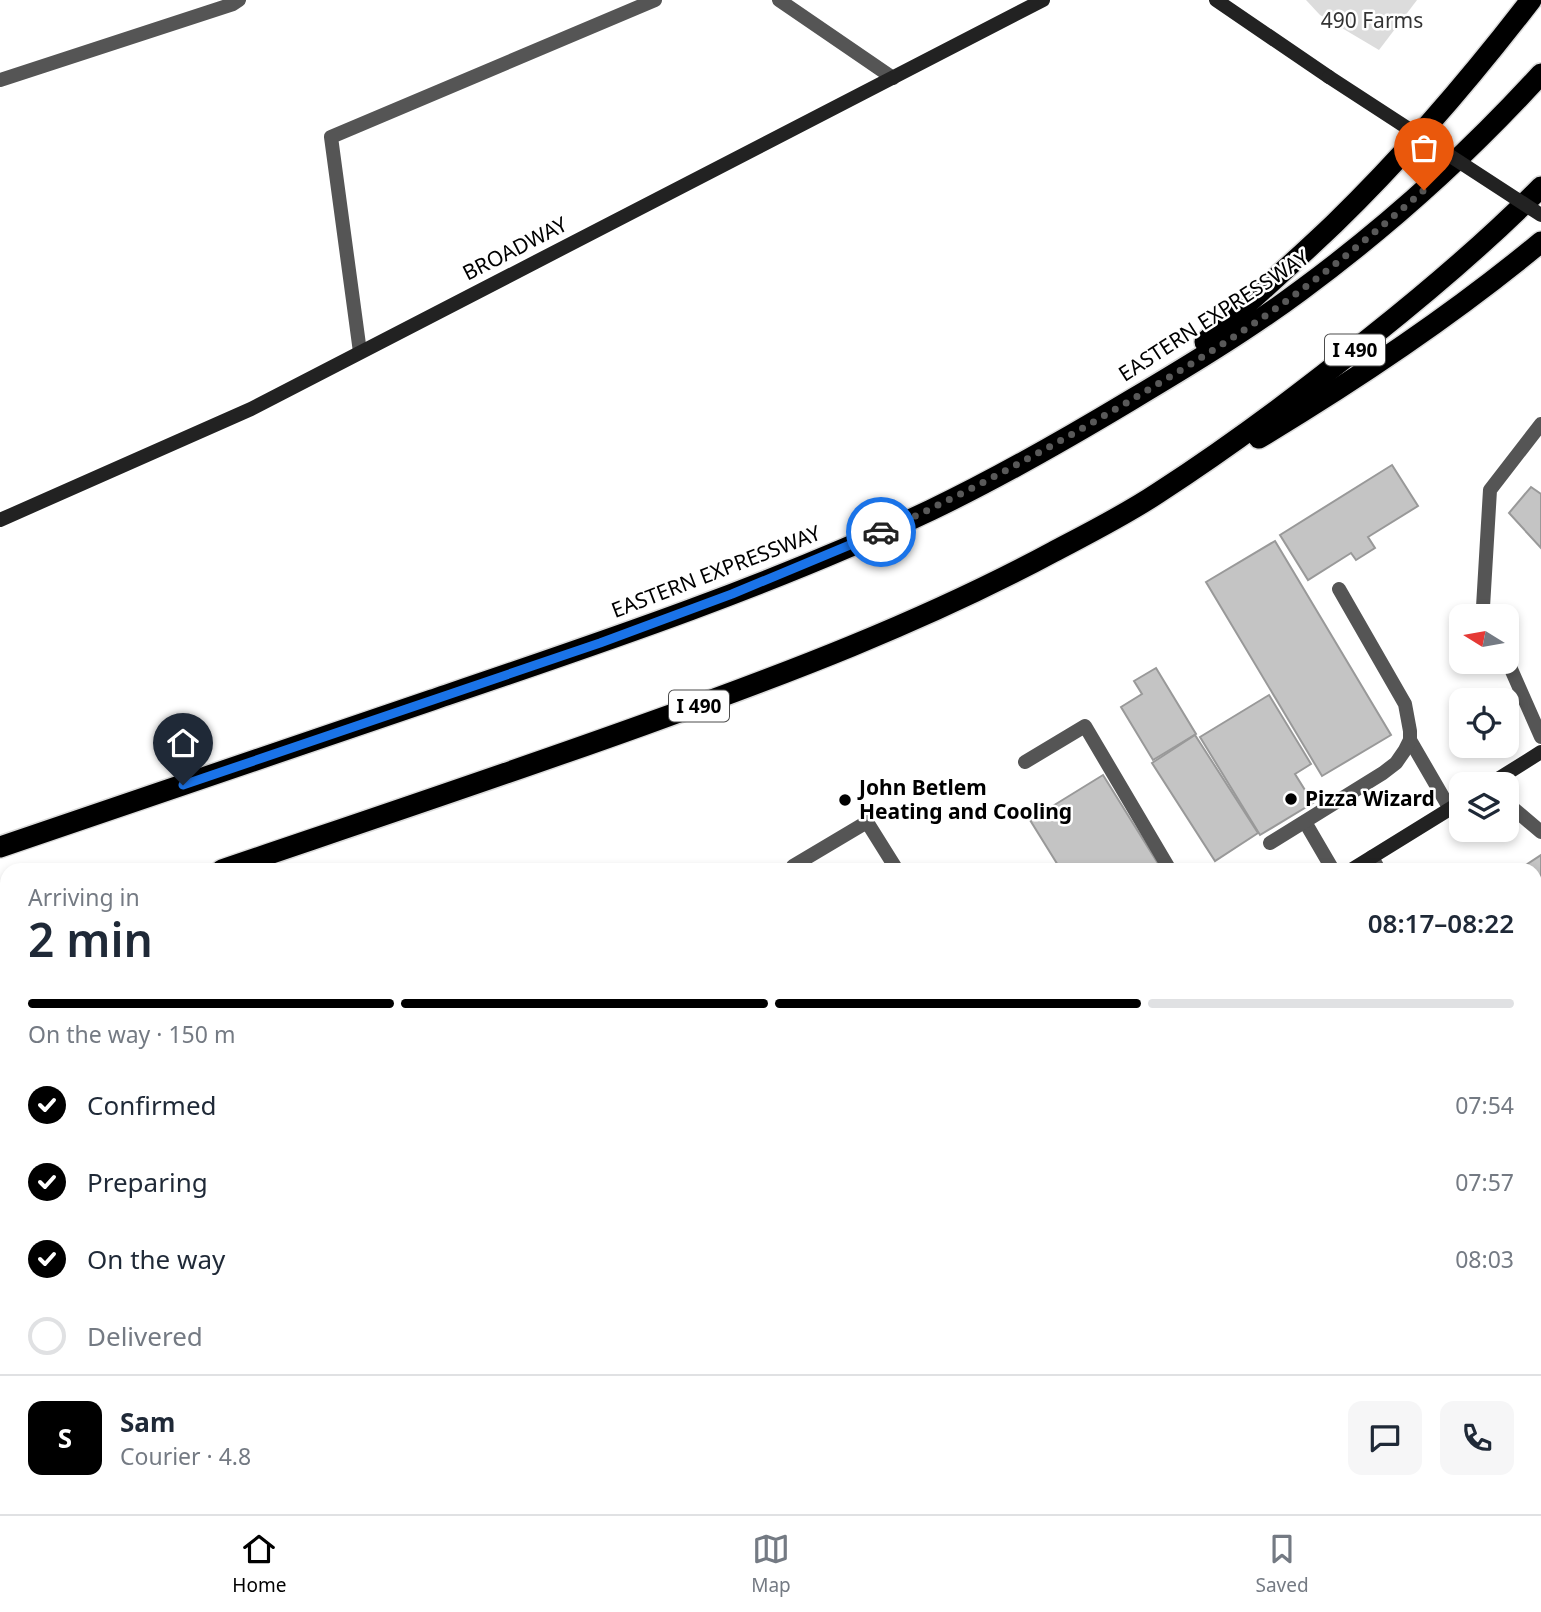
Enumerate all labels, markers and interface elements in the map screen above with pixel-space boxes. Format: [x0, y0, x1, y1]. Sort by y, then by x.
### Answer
park label: 490 Farms [1321, 6, 1423, 34]
pin [1394, 118, 1454, 190]
icon: bag [1405, 129, 1443, 167]
street label: BROADWAY [457, 210, 572, 286]
street label: EASTERN EXPRESSWAY [1113, 243, 1314, 387]
road number: I 490 [1325, 334, 1385, 366]
courier [846, 497, 916, 567]
icon: car [862, 513, 900, 551]
street label: EASTERN EXPRESSWAY [607, 518, 824, 624]
north arrow [1449, 604, 1519, 674]
map controls [1449, 604, 1519, 842]
button: locate [1449, 688, 1519, 758]
road number: I 490 [669, 691, 729, 722]
pin [153, 713, 213, 785]
icon: home [164, 724, 202, 762]
button: layers [1449, 772, 1519, 842]
place label: John Betlem Heating and Cooling [857, 773, 1072, 825]
place label: Pizza Wizard [1305, 784, 1435, 812]
marker: Pizza Wizard [1283, 791, 1299, 807]
marker: John Betlem Heating and Cooling [837, 792, 853, 808]
text: Arriving in [28, 881, 140, 913]
text: 08:17–08:22 [1368, 905, 1514, 941]
text: 2 min [28, 908, 153, 970]
text: On the way · 150 m [28, 1018, 235, 1050]
icon: check [28, 1086, 66, 1124]
text: Confirmed [87, 1087, 217, 1123]
text: 07:54 [1455, 1089, 1514, 1121]
icon: check [28, 1163, 66, 1201]
text: Preparing [87, 1164, 208, 1200]
text: 07:57 [1455, 1166, 1514, 1198]
icon: check [28, 1240, 66, 1278]
text: On the way [87, 1241, 225, 1277]
text: 08:03 [1455, 1243, 1514, 1275]
text: Delivered [87, 1318, 203, 1354]
button: chat [1348, 1401, 1422, 1475]
button: phone [1440, 1401, 1514, 1475]
text: Sam [120, 1404, 175, 1440]
text: S [58, 1420, 72, 1456]
text: Courier · 4.8 [120, 1440, 251, 1472]
tab: Home [232, 1530, 286, 1598]
tab: Map [751, 1530, 791, 1598]
tab: Saved [1255, 1530, 1309, 1598]

